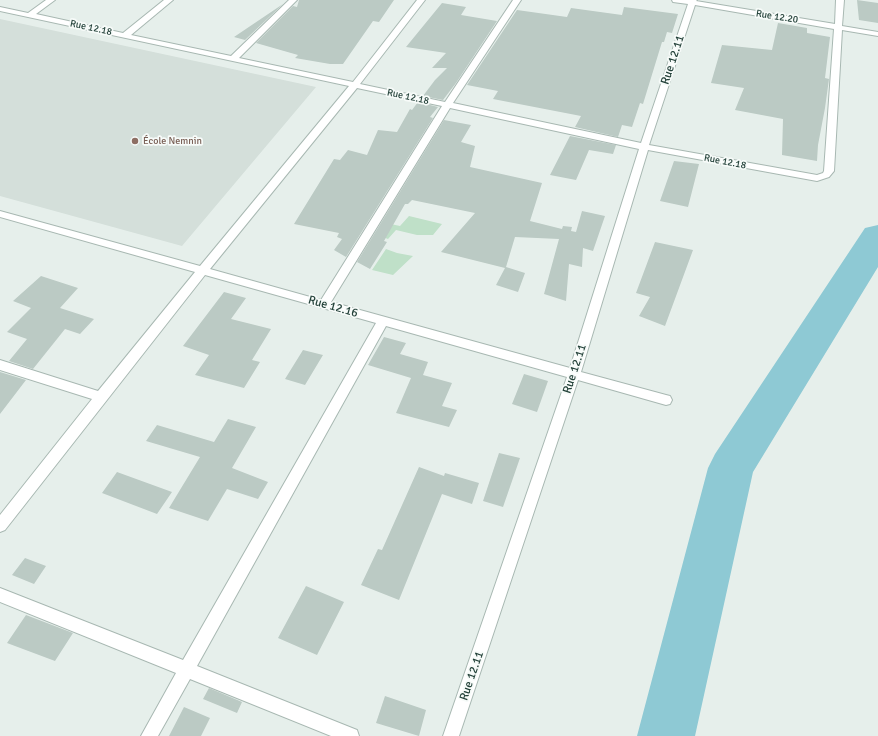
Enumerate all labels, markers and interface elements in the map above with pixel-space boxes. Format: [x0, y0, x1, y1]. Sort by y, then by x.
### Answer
street label: Rue 12.20 [755, 8, 799, 26]
street label: Rue 12.18 [69, 18, 113, 38]
street label: Rue 12.11 [658, 33, 688, 87]
street label: Rue 12.18 [386, 87, 430, 107]
place label: École Nemnin [143, 135, 202, 147]
marker: École Nemnin [130, 136, 140, 146]
street label: Rue 12.18 [703, 152, 747, 172]
street label: Rue 12.16 [306, 293, 360, 321]
street label: Rue 12.11 [560, 342, 590, 396]
street label: Rue 12.11 [457, 649, 487, 703]

